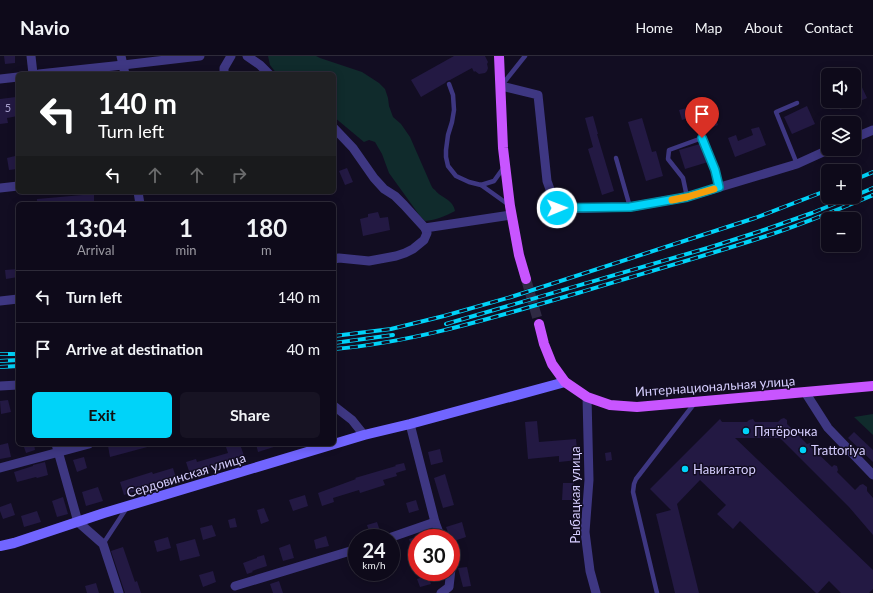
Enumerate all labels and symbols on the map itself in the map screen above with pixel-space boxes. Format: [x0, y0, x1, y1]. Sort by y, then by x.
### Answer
pin [685, 97, 719, 138]
house number: 5 [5, 101, 11, 114]
position arrow [536, 187, 578, 229]
street label: Интернациональная улица [634, 372, 796, 400]
place label: Пятёрочка [754, 423, 818, 439]
marker: Пятёрочка [741, 426, 751, 436]
place label: Trattoriya [811, 442, 865, 458]
marker: Trattoriya [798, 445, 808, 455]
street label: Рыбацкая улица [567, 446, 583, 544]
street label: Сердовинская улица [125, 449, 247, 501]
place label: Навигатор [693, 461, 756, 477]
marker: Навигатор [680, 464, 690, 474]
speed limit sign: 30 [408, 529, 460, 581]

